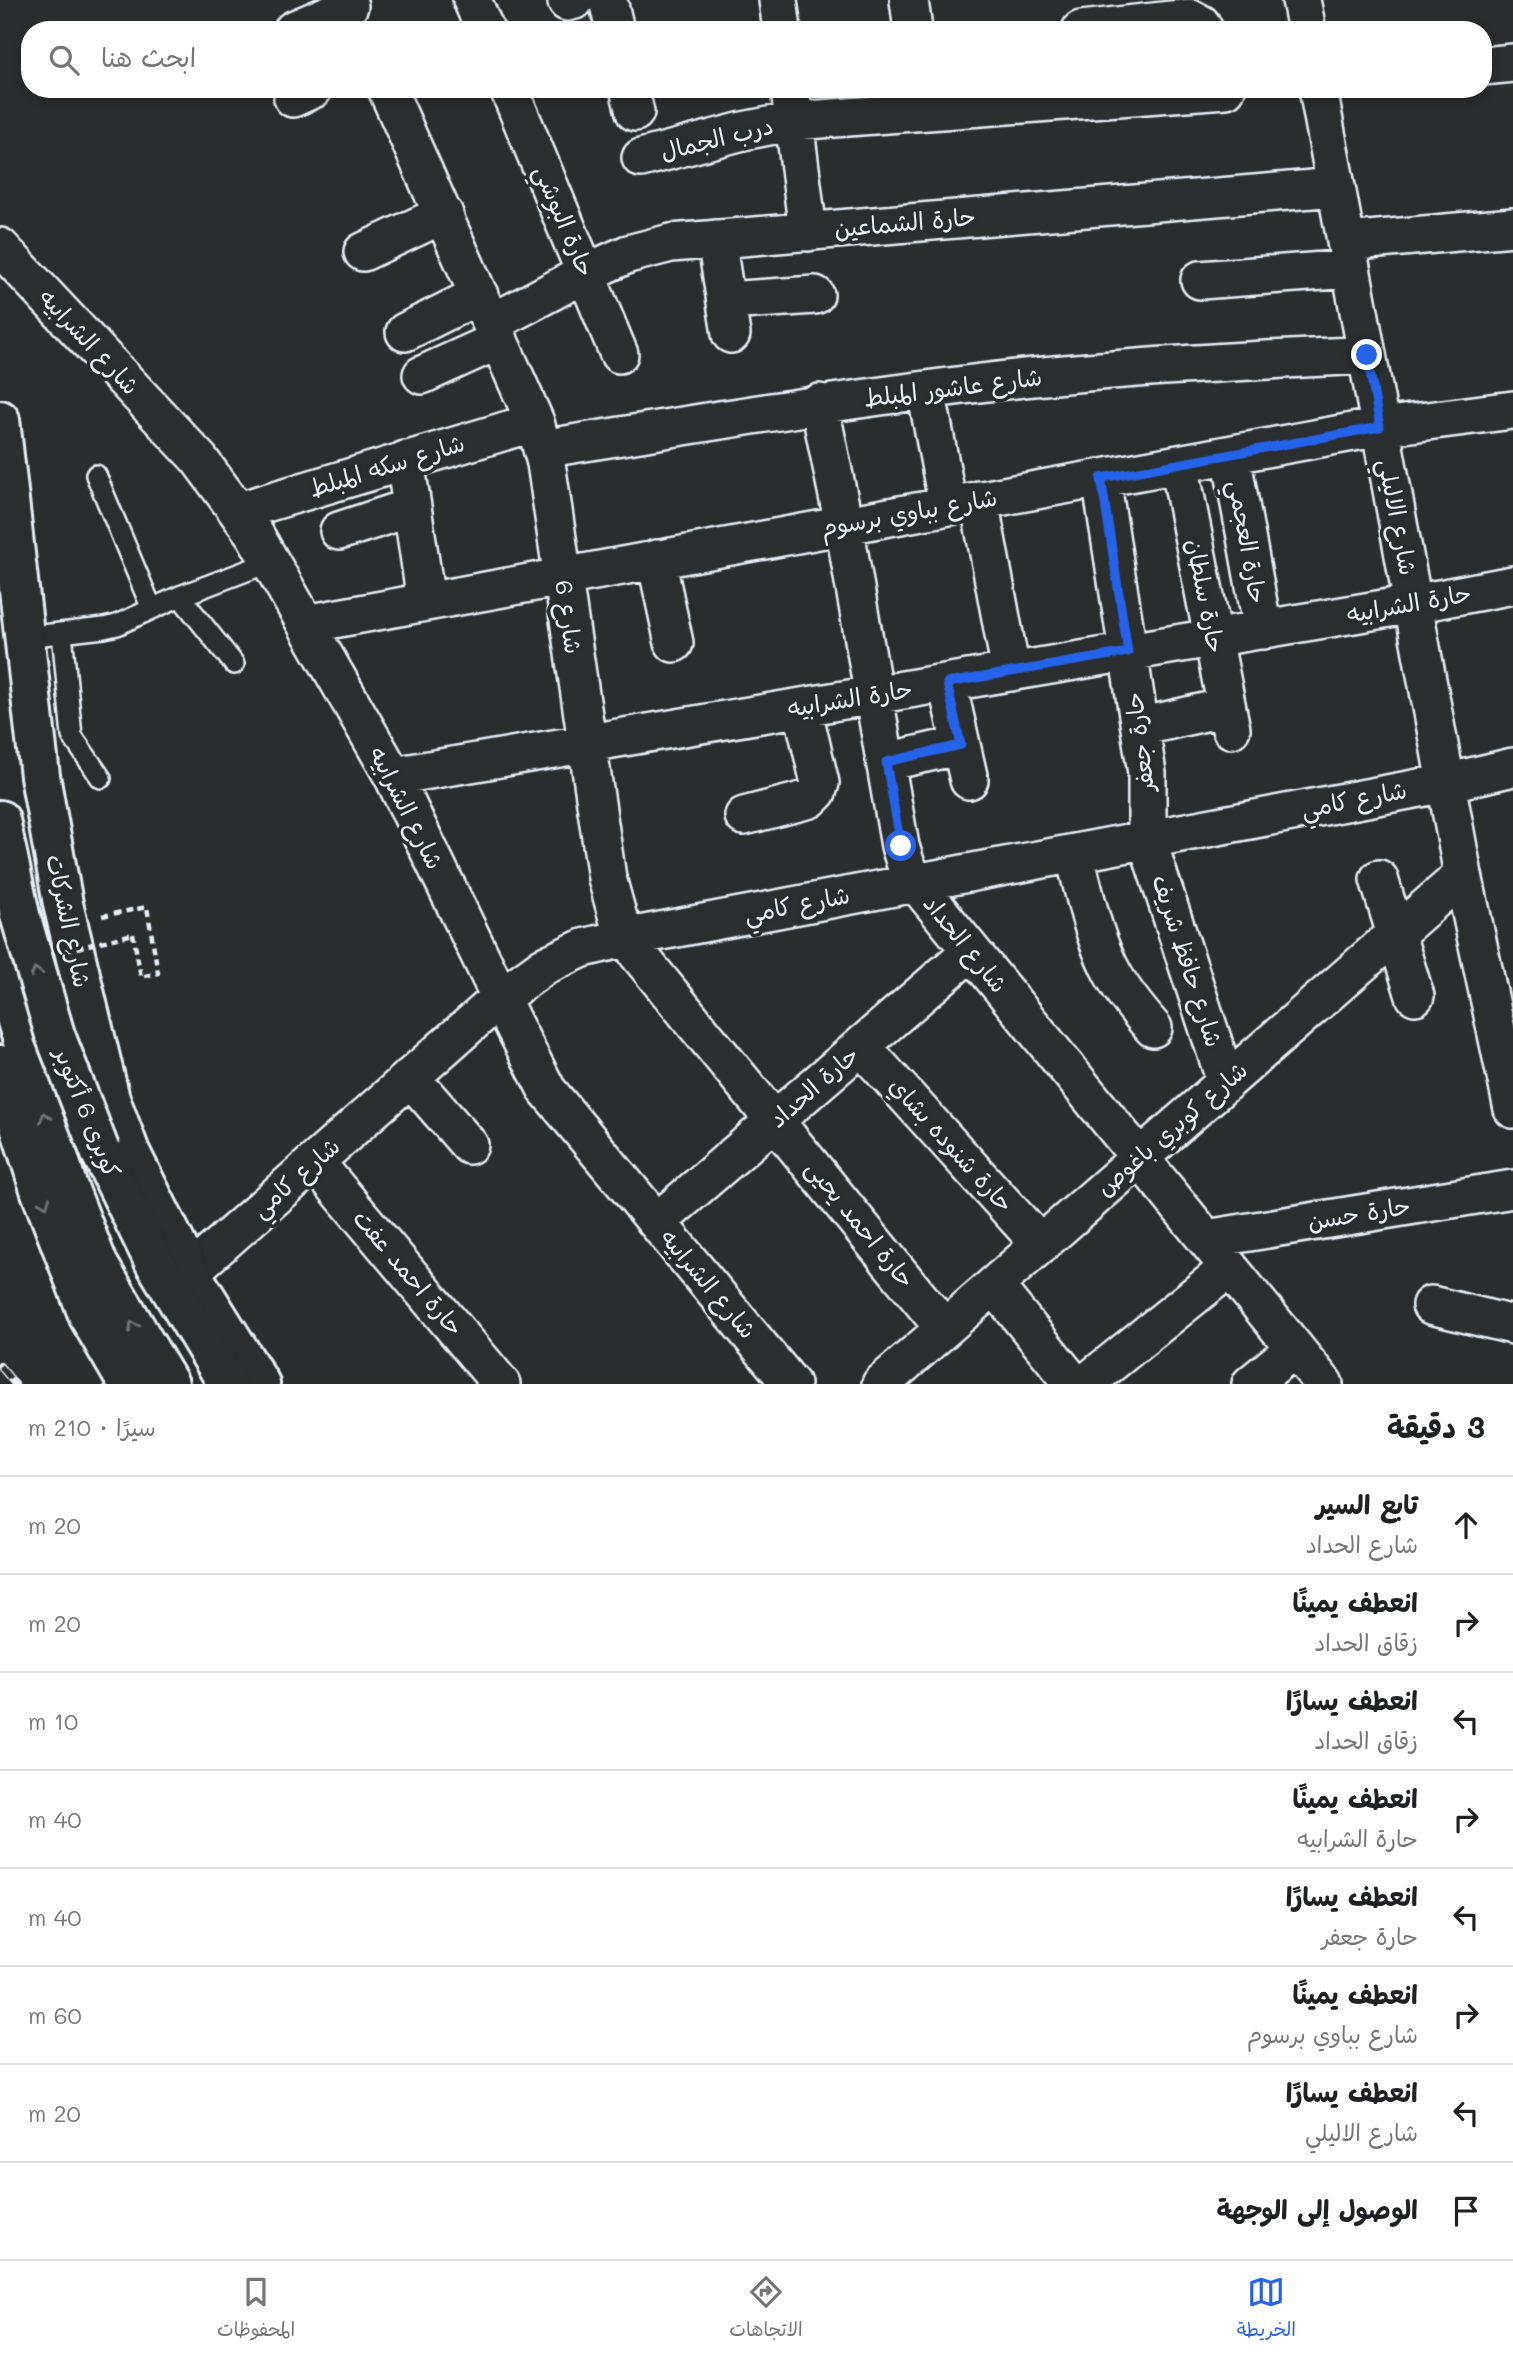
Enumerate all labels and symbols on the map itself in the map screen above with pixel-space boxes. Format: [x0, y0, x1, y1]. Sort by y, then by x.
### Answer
street label: درب الجمال [657, 109, 776, 167]
street label: حارة البوشي [522, 160, 603, 284]
street label: حارة الشماعين [833, 200, 977, 243]
street label: شارع الشرابيه [31, 282, 147, 402]
route end [1351, 339, 1382, 370]
street label: شارع عاشور المبلط [862, 360, 1044, 416]
street label: شارع سكه المبلط [305, 426, 469, 506]
street label: شارع الاليلي [1365, 456, 1425, 579]
street label: حارة العجمي [1216, 478, 1275, 607]
street label: شارع بباوي برسوم [818, 481, 1000, 546]
street label: حارة سلطان [1180, 536, 1233, 656]
street label: حارة الشرابيه [1344, 576, 1473, 629]
street label: شارع 6 [546, 578, 590, 656]
street label: حارة الشرابيه [785, 672, 914, 723]
street label: حارة جعفر [1117, 690, 1160, 796]
street label: شارع الشرابيه [360, 741, 452, 875]
street label: شارع كامي [1298, 773, 1411, 831]
route start [885, 830, 916, 861]
street label: شارع الشركات [37, 851, 99, 991]
street label: شارع حافظ شريف [1143, 871, 1231, 1051]
street label: شارع كامي [741, 878, 854, 936]
street label: شارع الحداد [915, 888, 1015, 1000]
one-way arrow [30, 966, 45, 978]
street label: حارة الحداد [762, 1038, 865, 1133]
street label: كوبرى 6 أكتوبر [46, 1041, 128, 1183]
street label: شارع كوبري باغوص [1089, 1054, 1255, 1204]
street label: حارة شنوده بشاي [881, 1070, 1021, 1220]
one-way arrow [39, 1112, 53, 1124]
street label: شارع كامي [244, 1130, 350, 1229]
street label: حارة احمد يحيى [799, 1152, 922, 1294]
street label: حارة حسن [1305, 1189, 1413, 1236]
one-way arrow [37, 1197, 51, 1209]
street label: حارة احمد عفت [347, 1202, 471, 1342]
street label: شارع الشرابيه [652, 1222, 764, 1346]
one-way arrow [128, 1321, 141, 1333]

